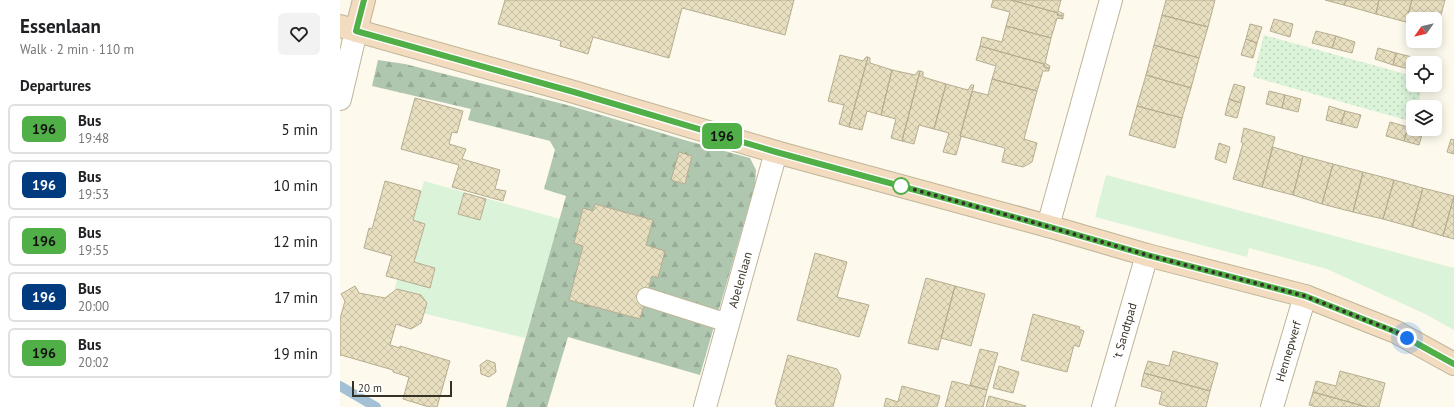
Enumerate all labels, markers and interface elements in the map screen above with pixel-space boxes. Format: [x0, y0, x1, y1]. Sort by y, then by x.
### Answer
north arrow [1406, 12, 1442, 48]
map controls [1406, 12, 1442, 136]
button: heart [278, 13, 320, 55]
text: Essenlaan [20, 14, 101, 38]
text: Walk · 2 min · 110 m [20, 41, 134, 58]
button: locate [1406, 56, 1442, 92]
text: Departures [20, 76, 91, 95]
button: layers [1406, 100, 1442, 136]
text: Bus [78, 111, 101, 130]
text: 196 [32, 120, 56, 138]
text: 5 min [281, 120, 318, 139]
line badge: 196 [699, 123, 745, 149]
text: 196 [710, 127, 734, 145]
text: 19:48 [78, 130, 109, 147]
text: Bus [78, 167, 101, 186]
text: 196 [32, 176, 56, 194]
text: 10 min [273, 176, 318, 195]
unlabelled marker [892, 177, 910, 195]
text: 19:53 [78, 186, 109, 203]
text: Bus [78, 223, 101, 242]
text: 196 [32, 232, 56, 250]
text: 12 min [273, 232, 318, 251]
text: 19:55 [78, 242, 109, 259]
street label: Abelenlaan [725, 250, 755, 310]
text: Bus [78, 279, 101, 298]
text: 196 [32, 288, 56, 306]
text: 17 min [274, 288, 318, 307]
text: 20:00 [78, 298, 109, 315]
street label: 't Sandtpad [1109, 301, 1140, 361]
street label: Hennepwerf [1272, 318, 1304, 383]
your location [1397, 328, 1417, 348]
text: Bus [78, 335, 101, 354]
text: 196 [32, 344, 56, 362]
text: 19 min [273, 344, 318, 363]
text: 20:02 [78, 354, 109, 371]
scale bar [352, 379, 452, 398]
text: 20 m [358, 381, 382, 395]

